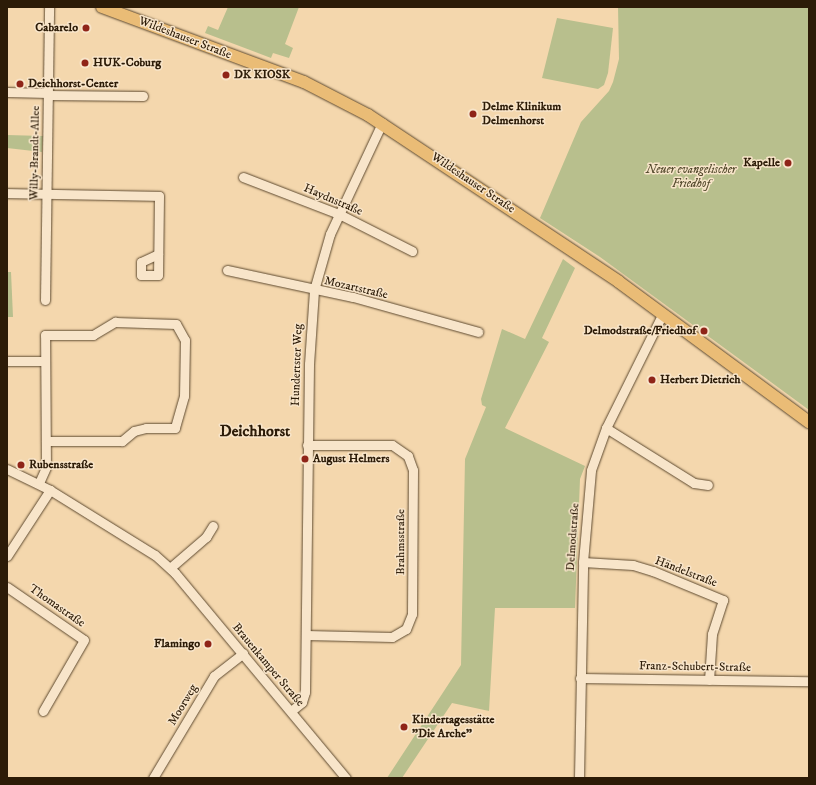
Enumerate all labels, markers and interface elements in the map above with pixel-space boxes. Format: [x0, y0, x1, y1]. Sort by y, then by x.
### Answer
street label: Wildeshauser Straße [137, 14, 233, 62]
place label: Cabarelo [35, 21, 78, 35]
marker: Cabarelo [81, 23, 91, 33]
place label: HUK-Coburg [93, 56, 161, 70]
marker: HUK-Coburg [80, 58, 90, 68]
place label: DK KIOSK [234, 68, 290, 82]
marker: DK KIOSK [221, 70, 231, 80]
place label: Deichhorst-Center [28, 77, 118, 91]
marker: Deichhorst-Center [15, 79, 25, 89]
place label: Delme Klinikum Delmenhorst [482, 100, 561, 128]
street label: Willy-Brandt-Allee [27, 106, 43, 200]
marker: Delme Klinikum Delmenhorst [467, 108, 479, 120]
street label: Wildeshauser Straße [428, 150, 518, 216]
place label: Kapelle [743, 156, 780, 170]
marker: Kapelle [783, 158, 793, 168]
park label: Neuer evangelischer Friedhof [646, 163, 736, 191]
street label: Haydnstraße [301, 181, 365, 219]
street label: Mozartstraße [323, 274, 389, 302]
street label: Hundertster Weg [288, 324, 306, 406]
place label: Delmodstraße/Friedhof [584, 324, 696, 338]
marker: Delmodstraße/Friedhof [699, 326, 709, 336]
place label: Herbert Dietrich [660, 373, 741, 387]
marker: Herbert Dietrich [647, 375, 657, 385]
district label: Deichhorst [220, 421, 290, 441]
place label: August Helmers [313, 452, 389, 466]
marker: August Helmers [300, 454, 310, 464]
place label: Rubensstraße [29, 458, 93, 472]
marker: Rubensstraße [16, 460, 26, 470]
street label: Delmodstraße [563, 503, 583, 571]
street label: Brahmsstraße [394, 509, 408, 575]
street label: Händelstraße [653, 554, 719, 590]
street label: Thomastraße [26, 581, 88, 631]
street label: Brauenkamper Straße [229, 620, 307, 710]
place label: Flamingo [154, 637, 200, 651]
marker: Flamingo [203, 639, 213, 649]
street label: Franz-Schubert-Straße [639, 659, 751, 675]
street label: Moorweg [165, 682, 201, 728]
place label: Kindertagesstätte "Die Arche" [412, 713, 495, 741]
marker: Kindertagesstätte "Die Arche" [399, 722, 409, 732]

